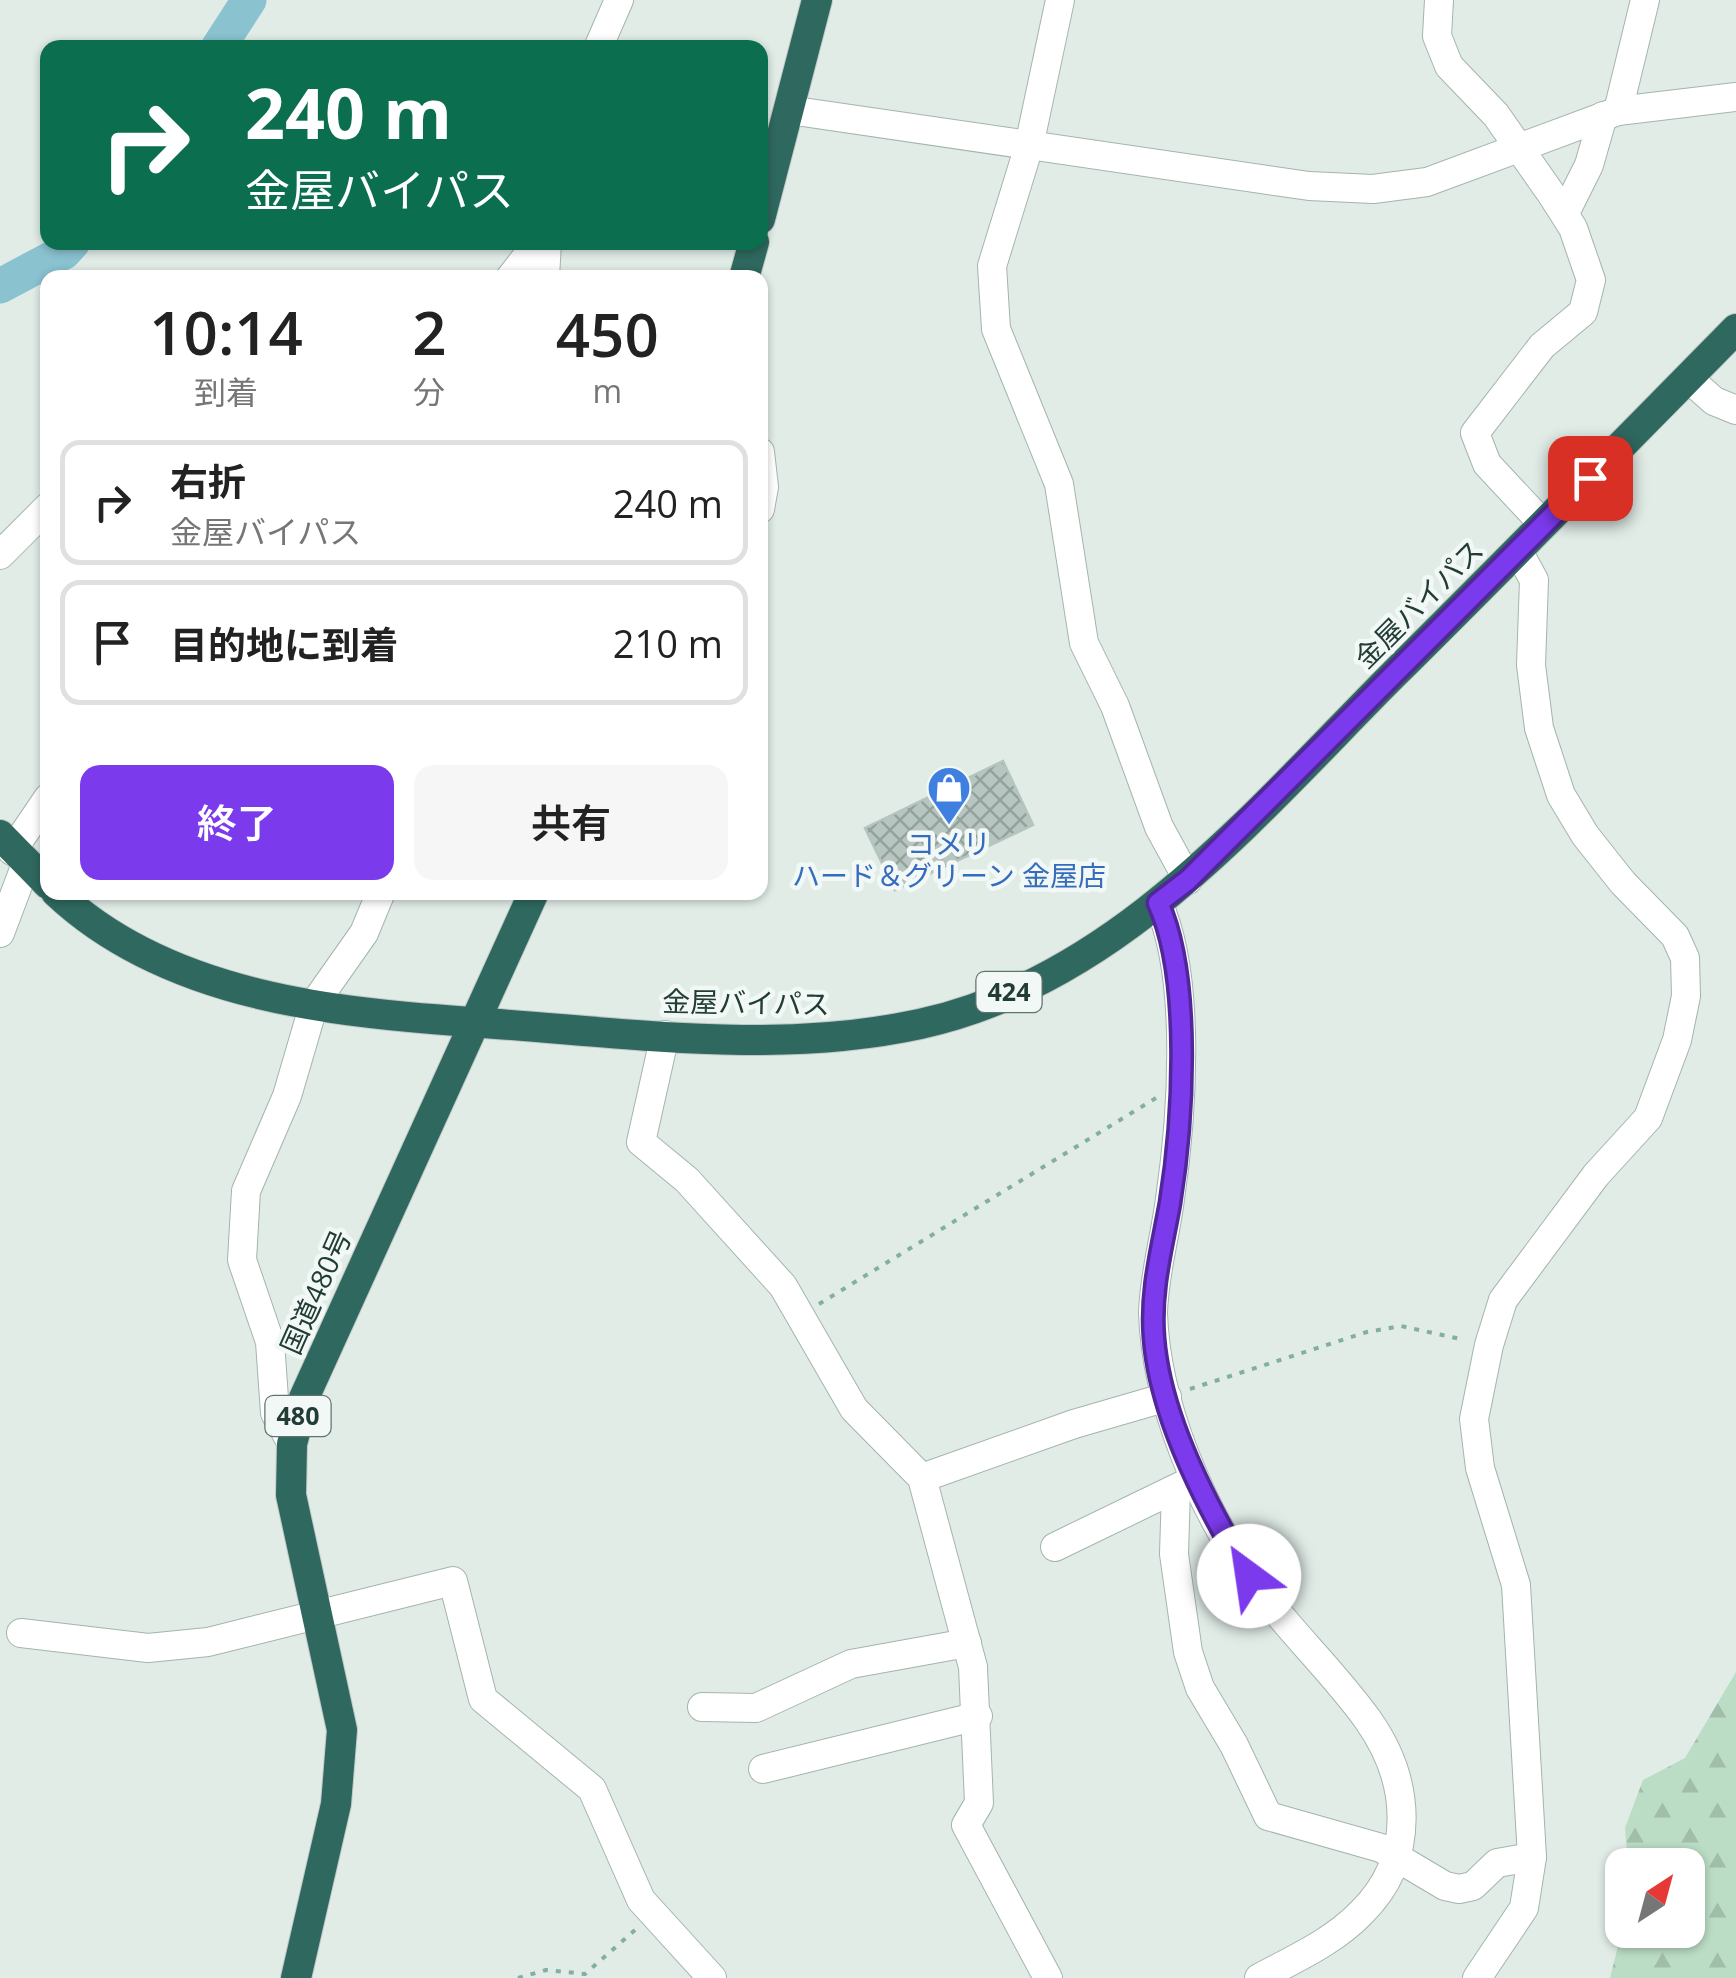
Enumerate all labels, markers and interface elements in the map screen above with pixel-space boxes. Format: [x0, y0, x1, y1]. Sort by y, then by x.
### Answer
text: 240 m [245, 64, 452, 160]
icon: right [80, 80, 210, 210]
text: 金屋バイパス [245, 159, 514, 220]
text: 10:14 [149, 291, 303, 373]
text: 2 [412, 291, 447, 373]
text: 450 [556, 293, 659, 375]
text: m [592, 369, 622, 412]
text: 到着 [194, 370, 258, 413]
text: 分 [413, 370, 445, 413]
pin [1548, 436, 1633, 521]
icon: arrive [1563, 451, 1618, 506]
text: 右折 [170, 455, 246, 507]
icon: right [85, 475, 140, 530]
text: 240 m [613, 477, 723, 529]
text: 金屋バイパス [170, 510, 361, 553]
street label: 金屋バイパス [1346, 531, 1491, 676]
icon: arrive [85, 615, 140, 670]
text: 210 m [613, 617, 723, 669]
text: 目的地に到着 [170, 618, 398, 670]
button: 終了 [80, 765, 394, 880]
button: 共有 [414, 765, 728, 880]
shop icon: コメリ ハード＆グリーン 金屋店 [926, 765, 972, 826]
place label: コメリ ハード＆グリーン 金屋店 [792, 824, 1106, 894]
road number: 424 [976, 972, 1042, 1012]
street label: 金屋バイパス [662, 982, 830, 1022]
street label: 国道480号 [271, 1224, 359, 1360]
road number: 480 [266, 1396, 330, 1436]
position arrow [1197, 1524, 1301, 1628]
north arrow [1605, 1848, 1705, 1948]
map controls [1605, 1848, 1705, 1948]

